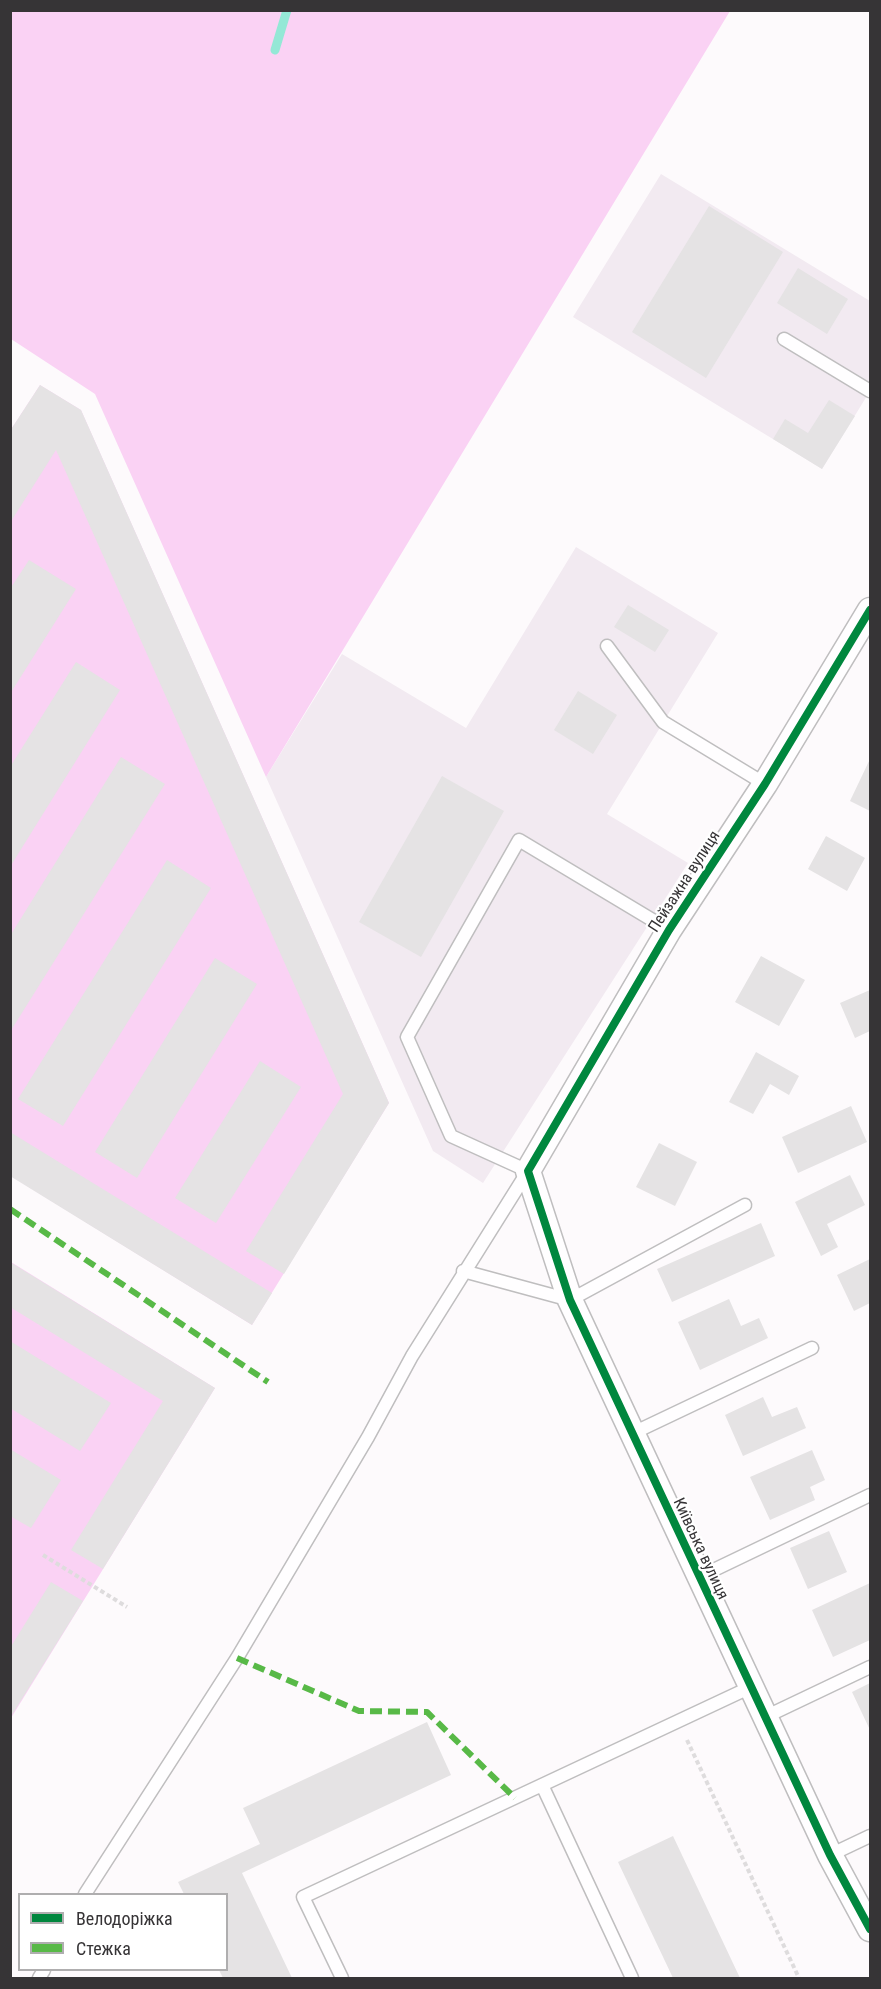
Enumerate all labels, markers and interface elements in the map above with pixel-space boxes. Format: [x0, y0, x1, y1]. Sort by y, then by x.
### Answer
street label: Пейзажна вулиця [645, 828, 725, 936]
street label: Київська вулиця [668, 1495, 732, 1603]
legend [18, 1893, 228, 1971]
text: Велодоріжка [76, 1908, 173, 1929]
text: Стежка [76, 1938, 131, 1959]

